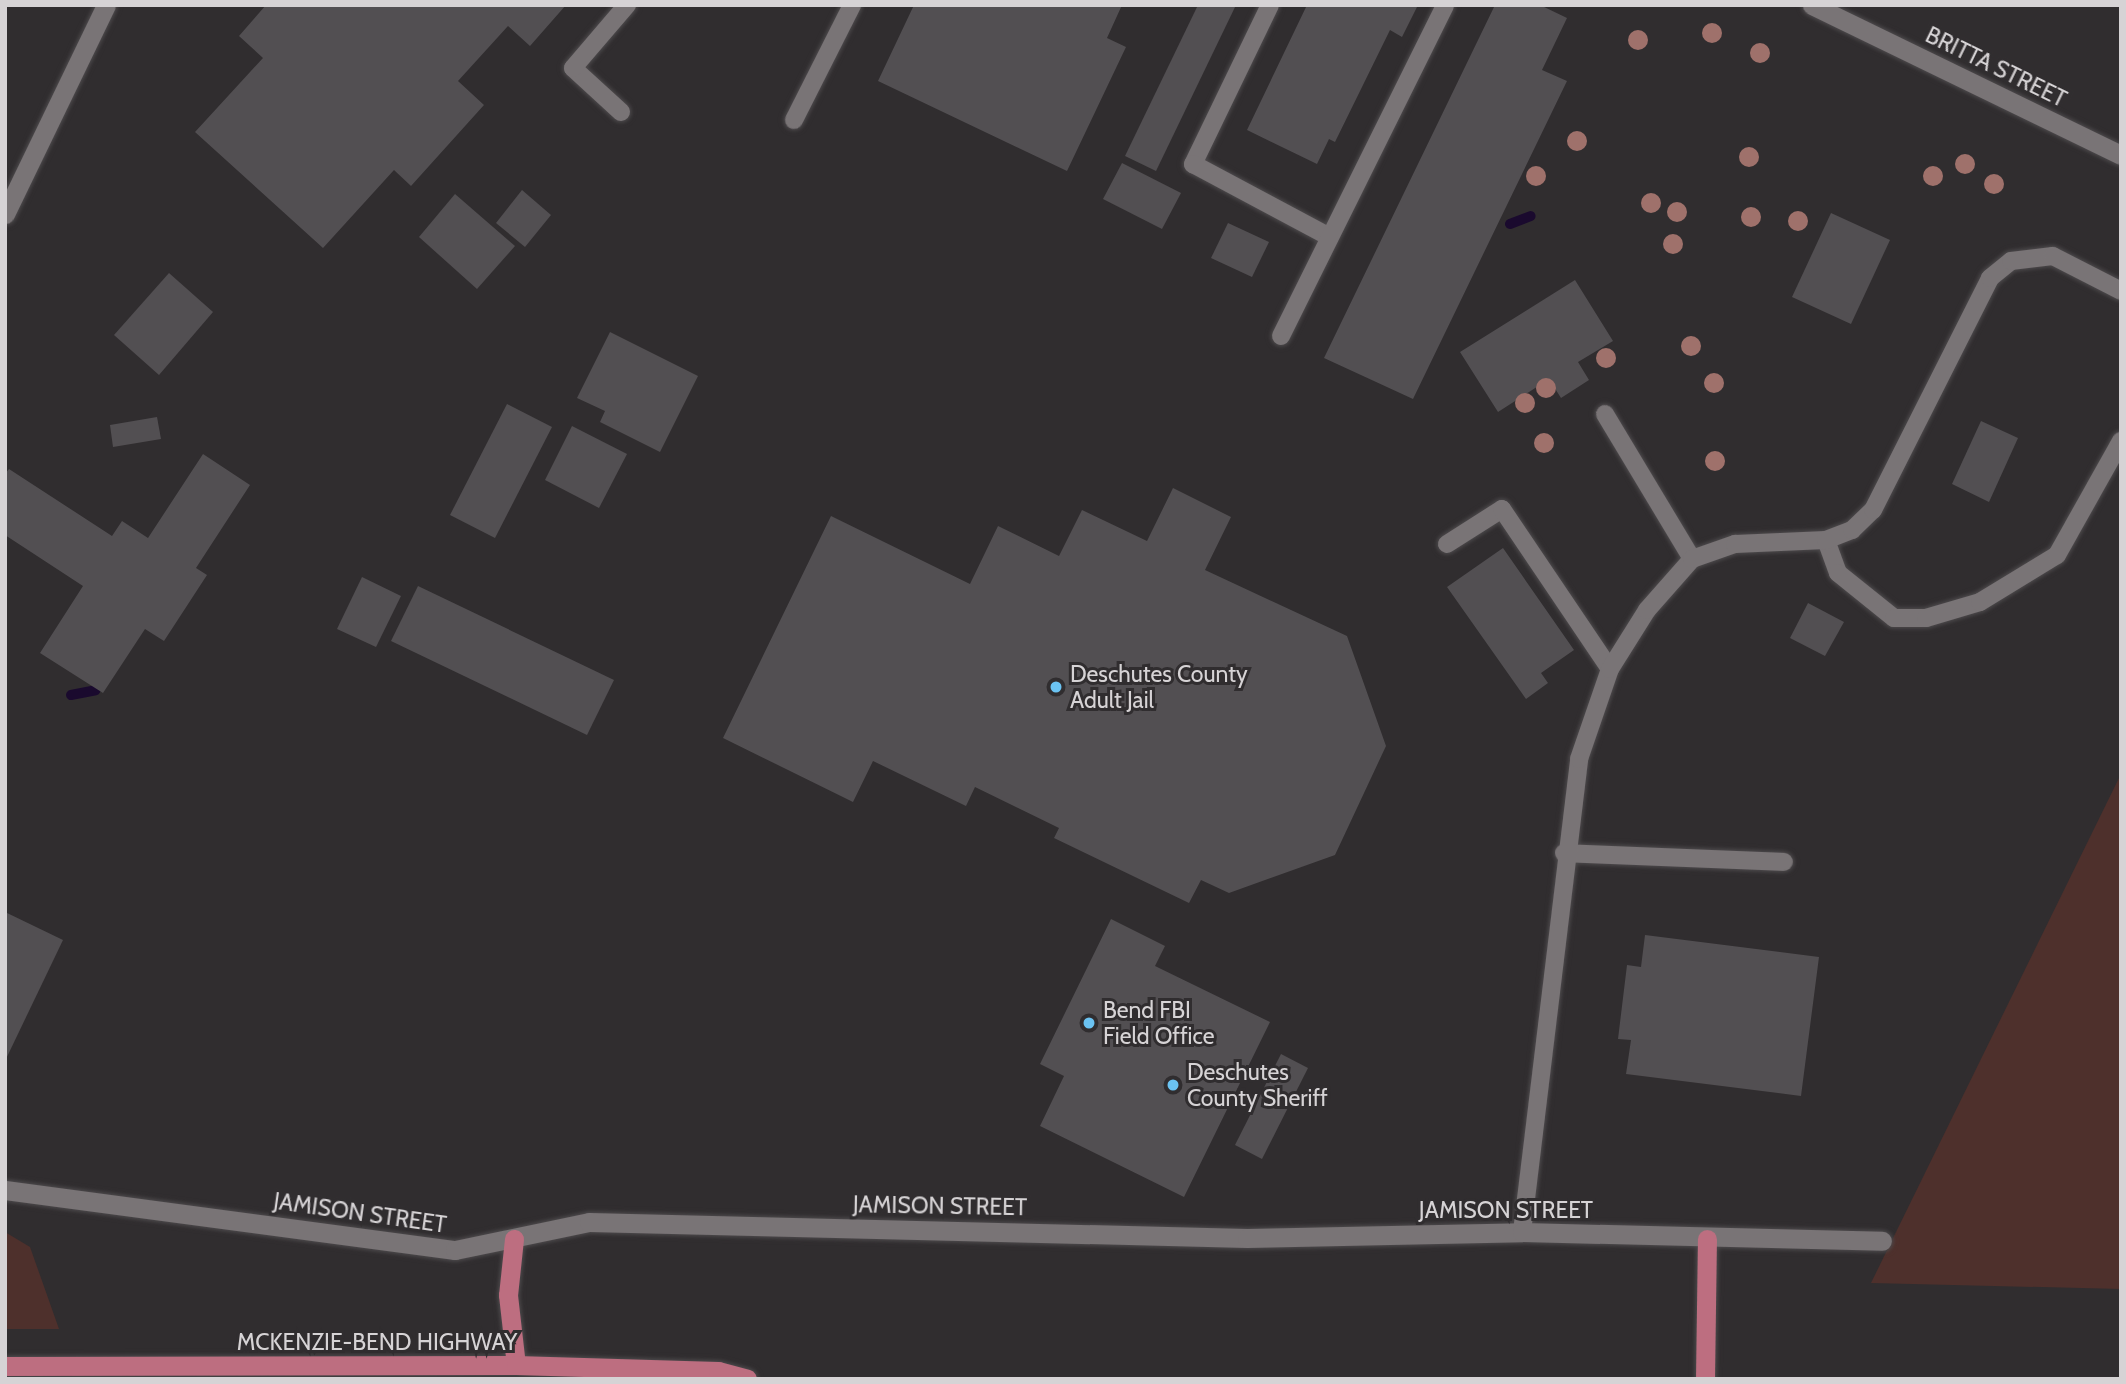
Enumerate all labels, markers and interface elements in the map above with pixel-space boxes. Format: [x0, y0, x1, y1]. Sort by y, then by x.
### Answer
street label: BRITTA STREET [1921, 21, 2071, 113]
place label: Deschutes County Adult Jail [1070, 660, 1248, 714]
marker: Deschutes County Adult Jail [1048, 679, 1064, 695]
place label: Bend FBI Field Office [1103, 996, 1215, 1050]
marker: Bend FBI Field Office [1081, 1015, 1097, 1031]
place label: Deschutes County Sheriff [1187, 1058, 1328, 1112]
marker: Deschutes County Sheriff [1165, 1077, 1181, 1093]
street label: JAMISON STREET [272, 1187, 448, 1239]
street label: JAMISON STREET [853, 1191, 1027, 1221]
street label: JAMISON STREET [1419, 1196, 1593, 1224]
street label: MCKENZIE-BEND HIGHWAY [237, 1328, 517, 1356]

